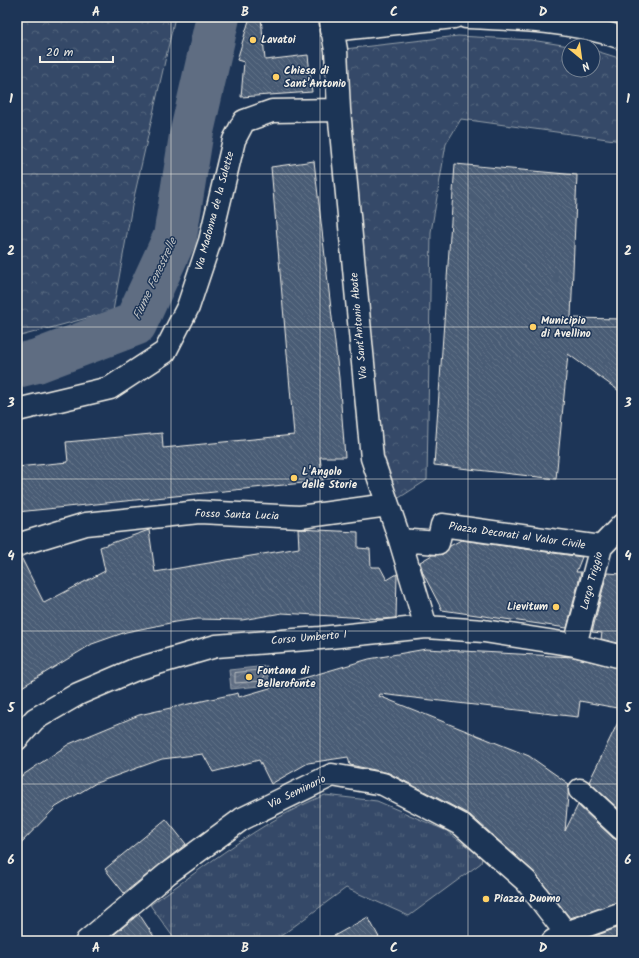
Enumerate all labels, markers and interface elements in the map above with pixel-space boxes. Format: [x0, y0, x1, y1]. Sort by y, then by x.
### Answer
text: A [92, 2, 100, 23]
text: B [241, 2, 249, 23]
text: C [390, 2, 398, 23]
text: D [539, 2, 548, 23]
place label: Lavatoi [261, 31, 297, 49]
marker: Lavatoi [248, 35, 258, 45]
scale bar [40, 38, 113, 64]
north arrow [561, 38, 601, 78]
text: 20 m [46, 43, 74, 62]
text: N [578, 56, 593, 75]
place label: Chiesa di Sant'Antonio [284, 62, 346, 93]
marker: Chiesa di Sant'Antonio [271, 72, 281, 82]
text: 1 [9, 89, 13, 110]
text: 1 [626, 89, 630, 110]
street label: Via Madonna de la Salette [190, 149, 240, 273]
water label: Fiume Fenestrelle [128, 233, 183, 323]
text: 2 [7, 241, 15, 262]
text: 2 [624, 241, 632, 262]
street label: Via Sant'Antonio Abate [345, 272, 373, 380]
place label: Municipio di Avellino [541, 312, 591, 343]
marker: Municipio di Avellino [528, 322, 538, 332]
text: 3 [6, 393, 15, 414]
text: 3 [623, 393, 632, 414]
place label: L'Angolo delle Storie [302, 463, 358, 494]
marker: L'Angolo delle Storie [289, 473, 299, 483]
street label: Fosso Santa Lucia [195, 505, 279, 525]
street label: Piazza Decorati al Valor Civile [447, 517, 587, 555]
text: 4 [7, 546, 15, 567]
text: 4 [624, 546, 632, 567]
street label: Largo Triggio [576, 550, 608, 612]
place label: Lievitum [507, 598, 548, 616]
marker: Lievitum [551, 602, 561, 612]
street label: Corso Umberto I [270, 626, 348, 650]
place label: Fontana di Bellerofonte [257, 662, 316, 693]
marker: Fontana di Bellerofonte [244, 672, 254, 682]
text: 5 [7, 698, 16, 719]
text: 5 [624, 698, 633, 719]
street label: Via Seminario [265, 770, 329, 814]
text: 6 [7, 850, 15, 871]
text: 6 [624, 850, 632, 871]
place label: Piazza Duomo [494, 890, 561, 908]
marker: Piazza Duomo [481, 894, 491, 904]
text: A [92, 938, 100, 958]
text: B [241, 938, 249, 958]
text: C [390, 938, 398, 958]
text: D [539, 938, 548, 958]

